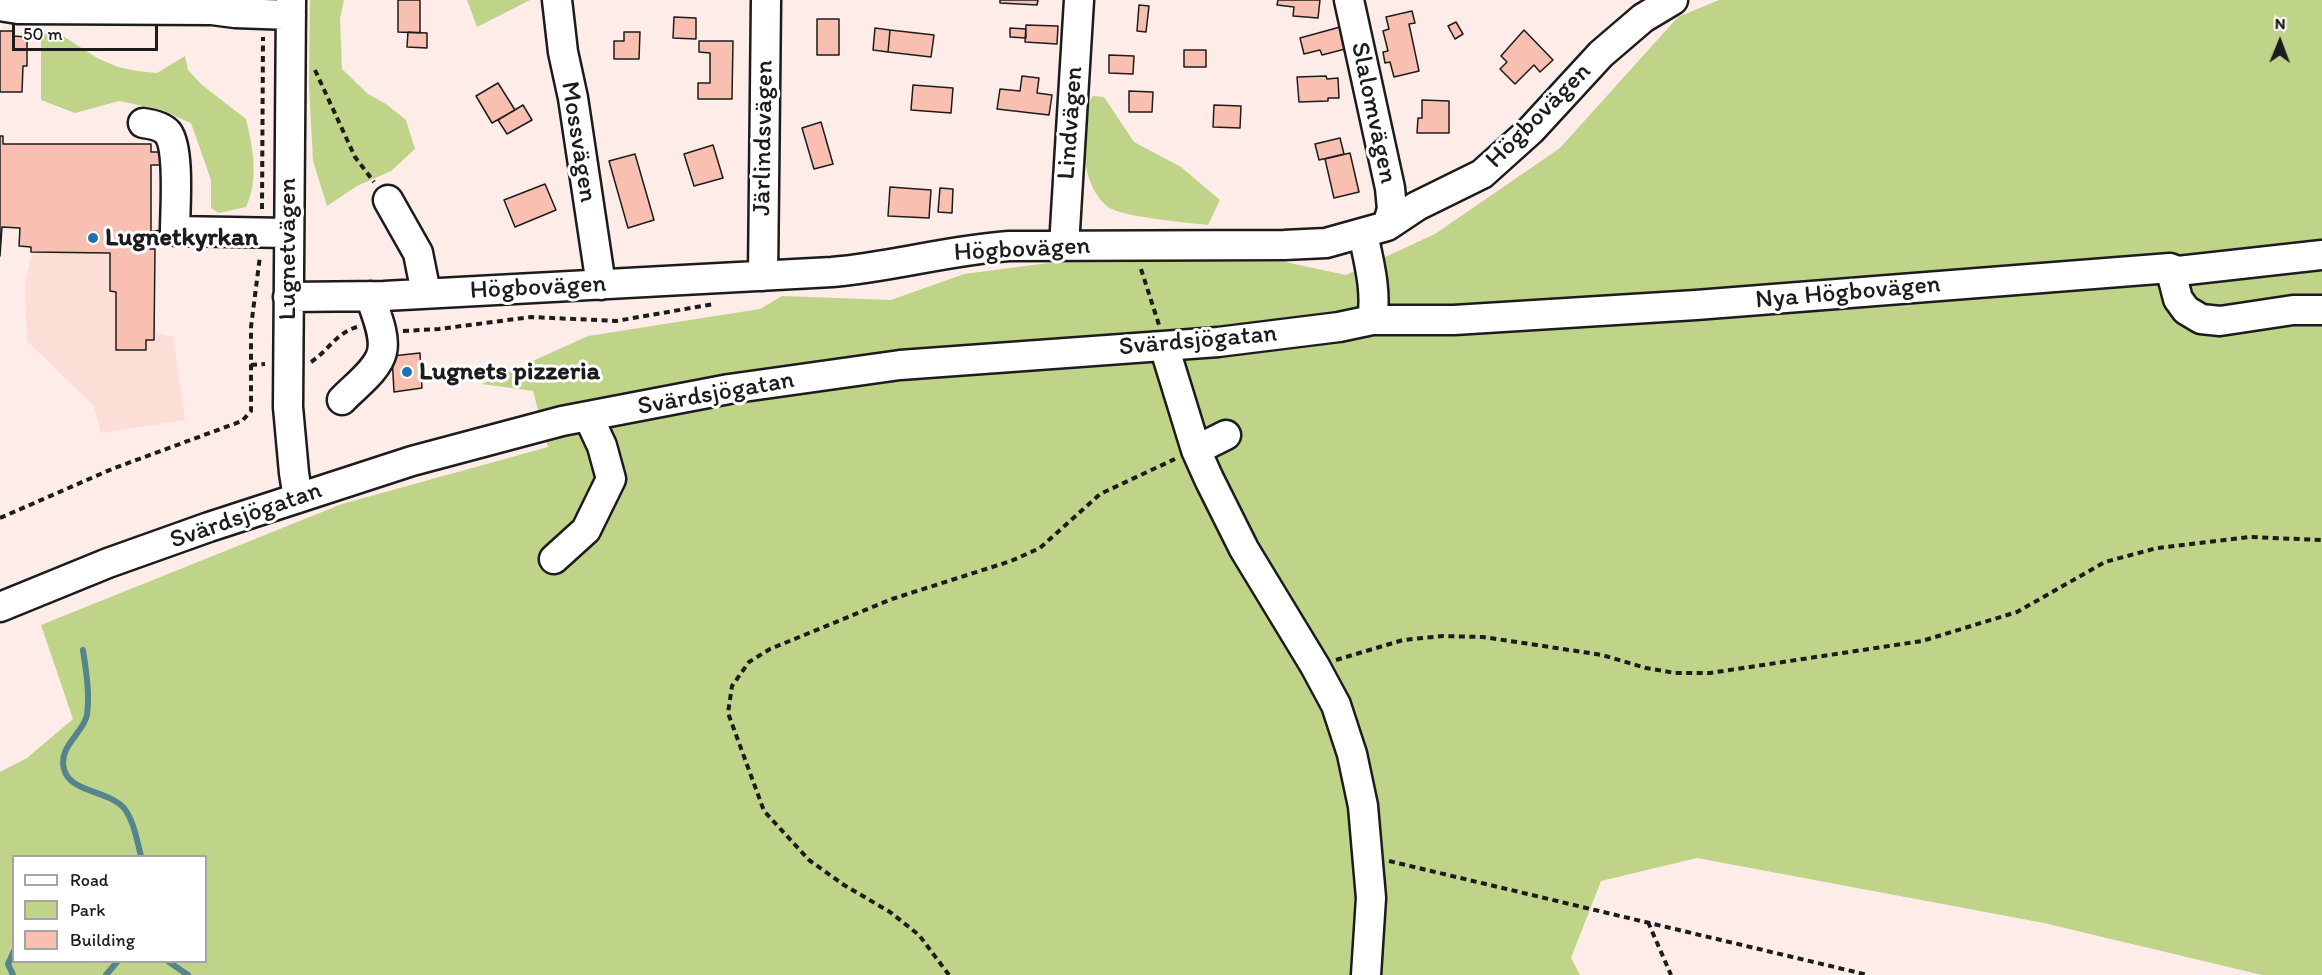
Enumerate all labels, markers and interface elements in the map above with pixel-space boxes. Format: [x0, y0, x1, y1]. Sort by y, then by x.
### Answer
scale bar [15, 12, 160, 50]
north arrow [2250, 12, 2310, 72]
text: N [2275, 14, 2286, 33]
text: 50 m [23, 23, 63, 45]
street label: Slalomvägen [1343, 39, 1403, 187]
street label: Högbovägen [1480, 57, 1598, 175]
street label: Järlindsvägen [747, 60, 781, 216]
street label: Lindvägen [1051, 65, 1091, 181]
street label: Mossvägen [553, 79, 603, 205]
street label: Lugnetvägen [272, 178, 304, 320]
place label: Lugnetkyrkan [105, 222, 258, 254]
marker: Lugnetkyrkan [86, 231, 100, 245]
street label: Högbovägen [953, 231, 1091, 269]
street label: Högbovägen [469, 269, 607, 307]
street label: Nya Högbovägen [1754, 269, 1942, 317]
street label: Svärdsjögatan [1118, 319, 1278, 363]
place label: Lugnets pizzeria [419, 356, 600, 388]
marker: Lugnets pizzeria [400, 365, 414, 379]
street label: Svärdsjögatan [635, 365, 797, 423]
street label: Svärdsjögatan [166, 475, 326, 557]
legend [12, 855, 207, 963]
text: Road [70, 869, 109, 891]
text: Park [70, 899, 105, 921]
text: Building [70, 929, 135, 951]

